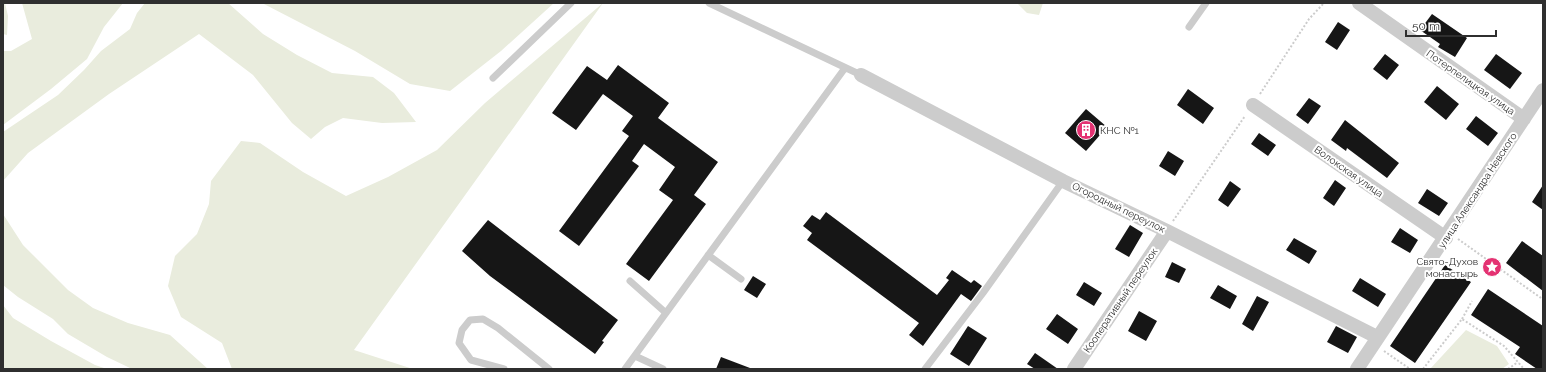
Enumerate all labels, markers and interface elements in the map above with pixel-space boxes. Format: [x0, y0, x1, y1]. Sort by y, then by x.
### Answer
scale bar [1406, 12, 1496, 38]
text: 50 m [1412, 19, 1440, 33]
street label: Потерпелицкая улица [1424, 48, 1517, 117]
building icon: КНС №1 [1075, 119, 1097, 141]
place label: КНС №1 [1100, 125, 1140, 136]
street label: улица Александра Невского [1436, 130, 1519, 250]
street label: Волокская улица [1312, 144, 1385, 199]
street label: Огородный переулок [1070, 180, 1167, 235]
street label: Кооперативный переулок [1081, 246, 1160, 355]
place label: Свято-Духов монастырь [1416, 256, 1478, 279]
place icon: Свято-Духов монастырь [1481, 256, 1503, 278]

